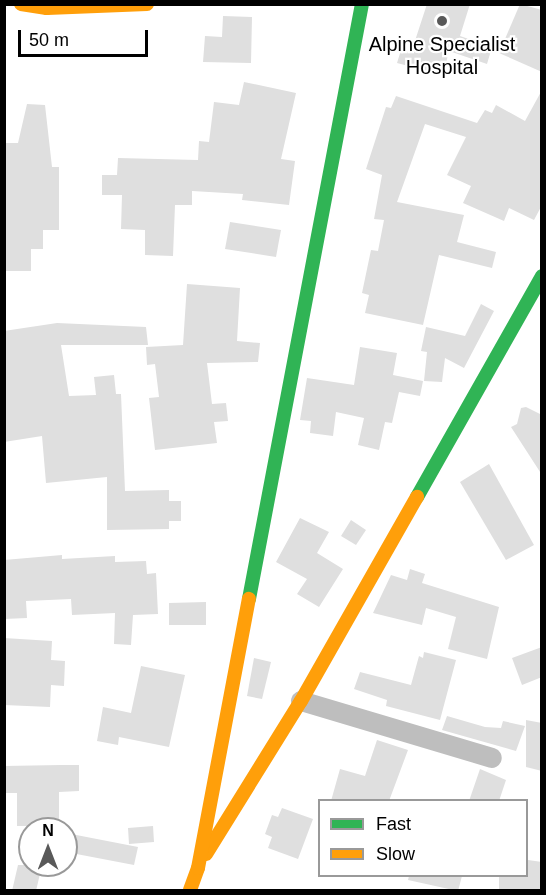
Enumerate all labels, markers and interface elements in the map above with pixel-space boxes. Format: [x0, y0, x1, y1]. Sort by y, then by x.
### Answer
marker: Alpine Specialist Hospital [433, 12, 451, 30]
scale bar [21, 18, 152, 56]
text: 50 m [29, 30, 69, 50]
place label: Alpine Specialist Hospital [369, 32, 515, 79]
legend [318, 799, 528, 877]
text: Fast [376, 814, 411, 834]
north arrow [18, 817, 78, 877]
text: N [42, 822, 54, 839]
text: Slow [376, 844, 415, 864]

